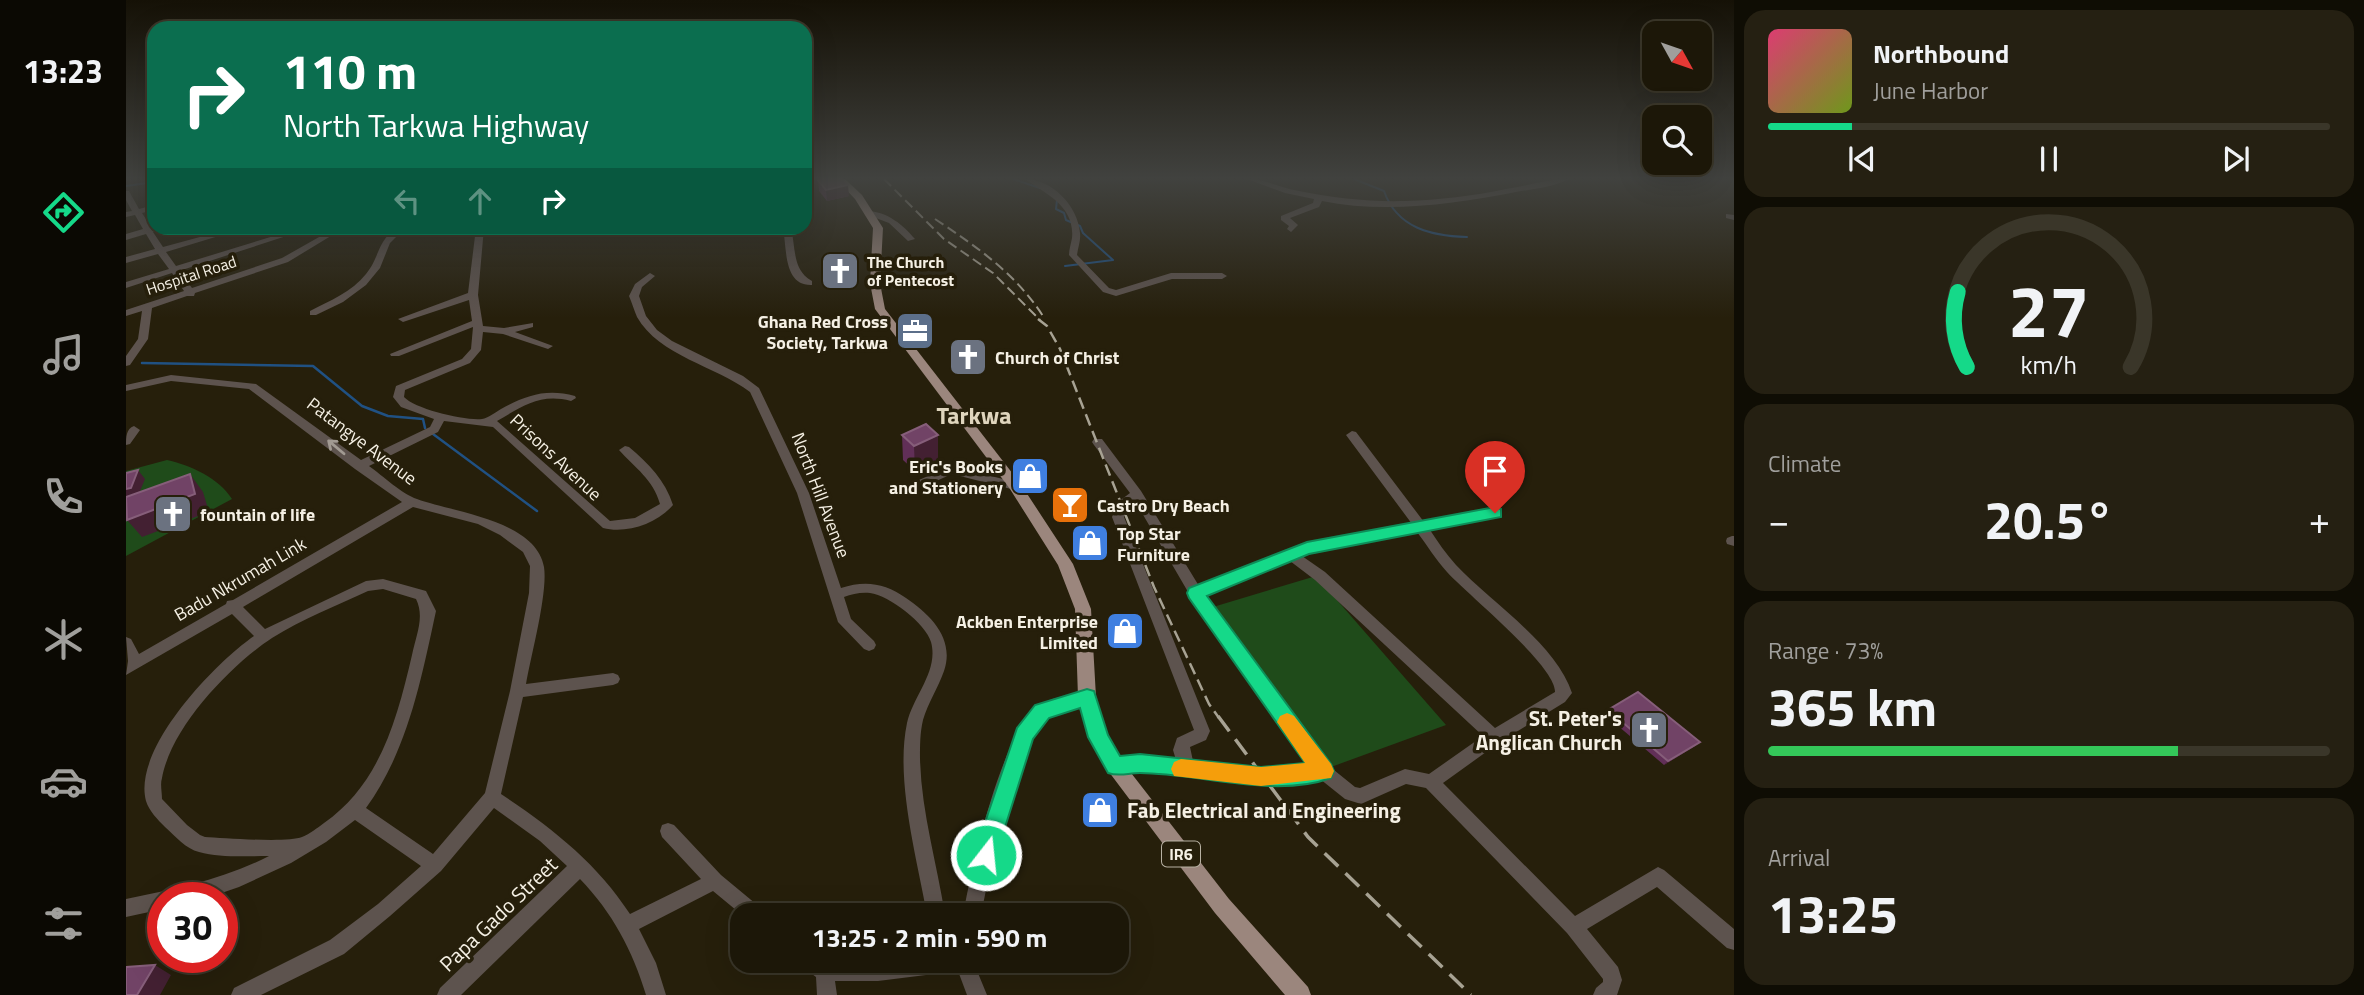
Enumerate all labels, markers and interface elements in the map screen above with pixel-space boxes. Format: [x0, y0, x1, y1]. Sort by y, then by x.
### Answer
north arrow [1642, 21, 1712, 91]
map controls [1642, 21, 1712, 175]
text: 110 m [283, 33, 417, 108]
text: Northbound [1873, 34, 2009, 73]
text: 13:23 [23, 47, 103, 95]
icon: right [168, 49, 259, 140]
text: June Harbor [1873, 73, 1988, 108]
text: North Tarkwa Highway [283, 101, 589, 149]
button: search [1642, 105, 1712, 175]
icon: previous [1843, 140, 1881, 178]
icon: pause [2030, 140, 2068, 178]
icon: next [2217, 140, 2255, 178]
icon: left [388, 182, 426, 220]
icon: ahead [461, 182, 499, 220]
icon: right [534, 182, 572, 220]
icon: directions [39, 188, 88, 237]
street label: Hospital Road [143, 249, 239, 301]
church icon: The Church of Pentecost [819, 250, 861, 292]
place label: The Church of Pentecost [867, 250, 954, 292]
text: 27 [2008, 255, 2090, 365]
place label: Ghana Red Cross Society, Tarkwa [758, 308, 888, 356]
office icon: Ghana Red Cross Society, Tarkwa [894, 310, 936, 352]
icon: music [39, 330, 88, 379]
church icon: Church of Christ [947, 336, 989, 378]
place label: Church of Christ [995, 344, 1120, 371]
text: km/h [2021, 345, 2077, 383]
street label: Patangye Avenue [301, 391, 423, 491]
district label: Tarkwa [936, 397, 1012, 433]
street label: Prisons Avenue [504, 407, 608, 507]
street label: North Hill Avenue [785, 428, 857, 562]
one-way arrow [328, 439, 346, 455]
pin [1465, 441, 1525, 513]
text: Climate [1768, 446, 1841, 481]
icon: arrive [1476, 452, 1514, 490]
place label: Eric's Books and Stationery [889, 453, 1003, 501]
shop icon: Eric's Books and Stationery [1009, 455, 1051, 497]
icon: phone [39, 472, 88, 521]
text: 20.5° [1984, 480, 2114, 559]
bar icon: Castro Dry Beach [1049, 484, 1091, 526]
text: − [1768, 491, 1789, 549]
text: + [2309, 491, 2330, 549]
place label: Castro Dry Beach [1097, 492, 1230, 519]
church icon: fountain of life [152, 493, 194, 535]
place label: fountain of life [200, 501, 315, 528]
place label: Top Star Furniture [1117, 520, 1190, 568]
shop icon: Top Star Furniture [1069, 522, 1111, 564]
street label: Badu Nkrumah Link [169, 530, 311, 628]
place label: Ackben Enterprise Limited [956, 608, 1098, 656]
shop icon: Ackben Enterprise Limited [1104, 610, 1146, 652]
icon: climate [39, 615, 88, 664]
text: Range · 73% [1768, 633, 1883, 668]
text: 365 km [1768, 667, 1937, 746]
place label: St. Peter's Anglican Church [1476, 702, 1622, 758]
church icon: St. Peter's Anglican Church [1628, 709, 1670, 751]
icon: car [39, 757, 88, 806]
shop icon: Fab Electrical and Engineering [1079, 789, 1121, 831]
place label: Fab Electrical and Engineering [1127, 794, 1401, 826]
position arrow [949, 818, 1023, 892]
text: Arrival [1768, 840, 1830, 875]
road number: IR6 [1162, 842, 1200, 866]
street label: Papa Gado Street [432, 849, 565, 979]
text: 13:25 [1768, 874, 1898, 953]
speed limit sign: 30 [147, 882, 238, 973]
icon: filters [39, 899, 88, 948]
text: 13:25 · 2 min · 590 m [812, 918, 1047, 957]

